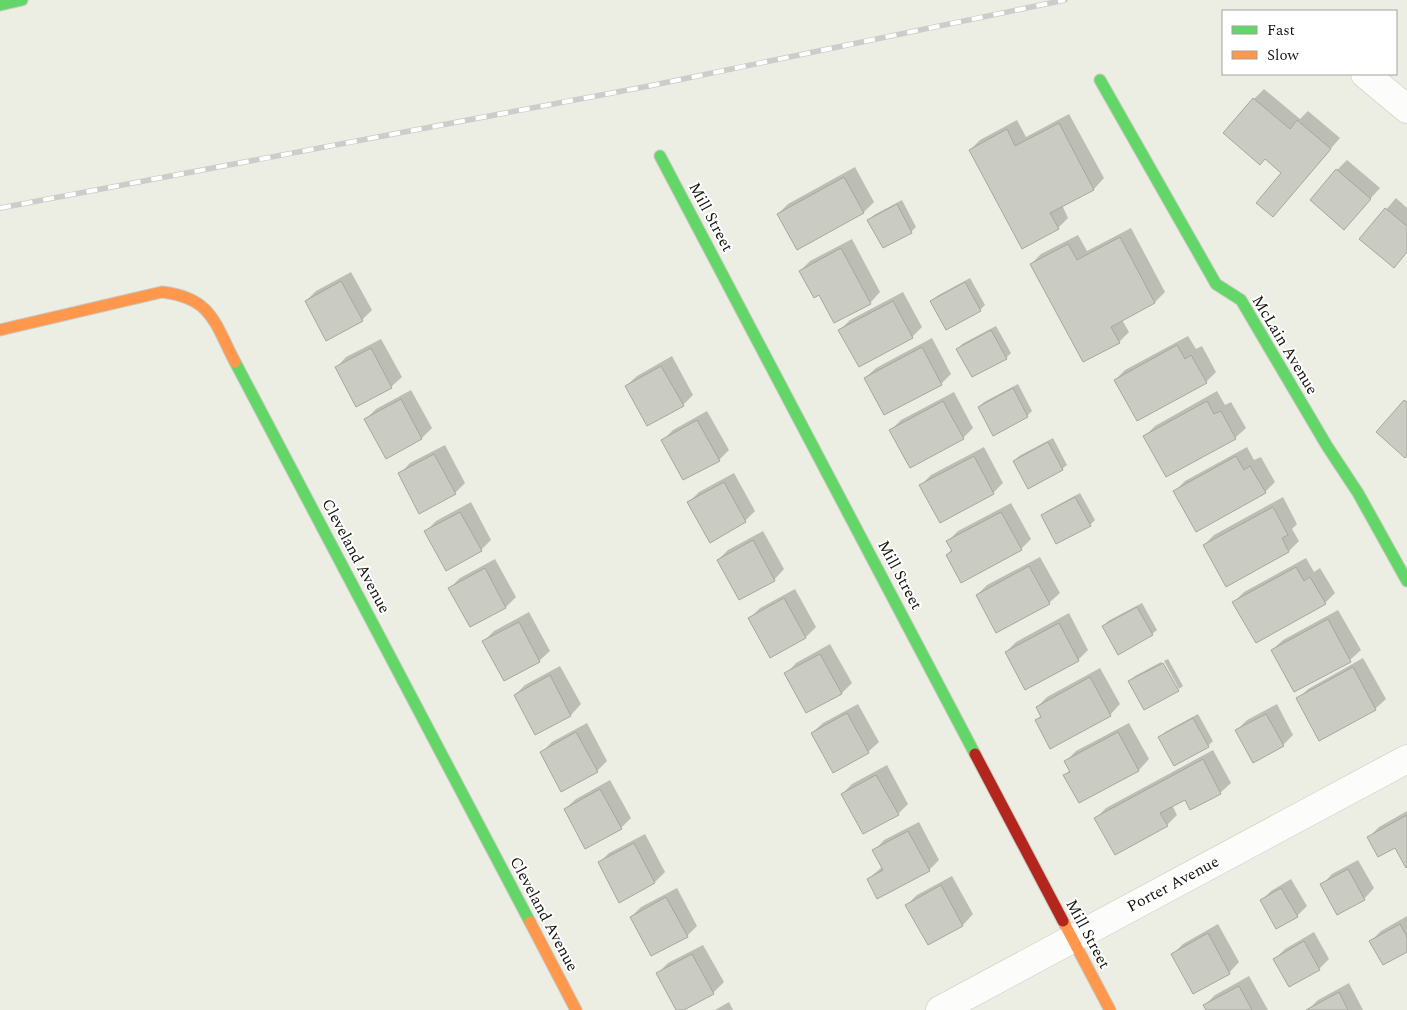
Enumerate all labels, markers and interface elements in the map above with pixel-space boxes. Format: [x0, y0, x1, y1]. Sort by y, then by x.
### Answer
legend [1222, 10, 1397, 75]
text: Fast [1267, 19, 1295, 42]
text: Slow [1267, 44, 1299, 67]
street label: Mill Street [683, 178, 740, 256]
street label: McLain Avenue [1246, 291, 1324, 399]
street label: Cleveland Avenue [316, 494, 396, 618]
street label: Mill Street [872, 536, 929, 614]
street label: Porter Avenue [1123, 850, 1223, 918]
street label: Cleveland Avenue [504, 852, 584, 976]
street label: Mill Street [1060, 895, 1117, 973]

